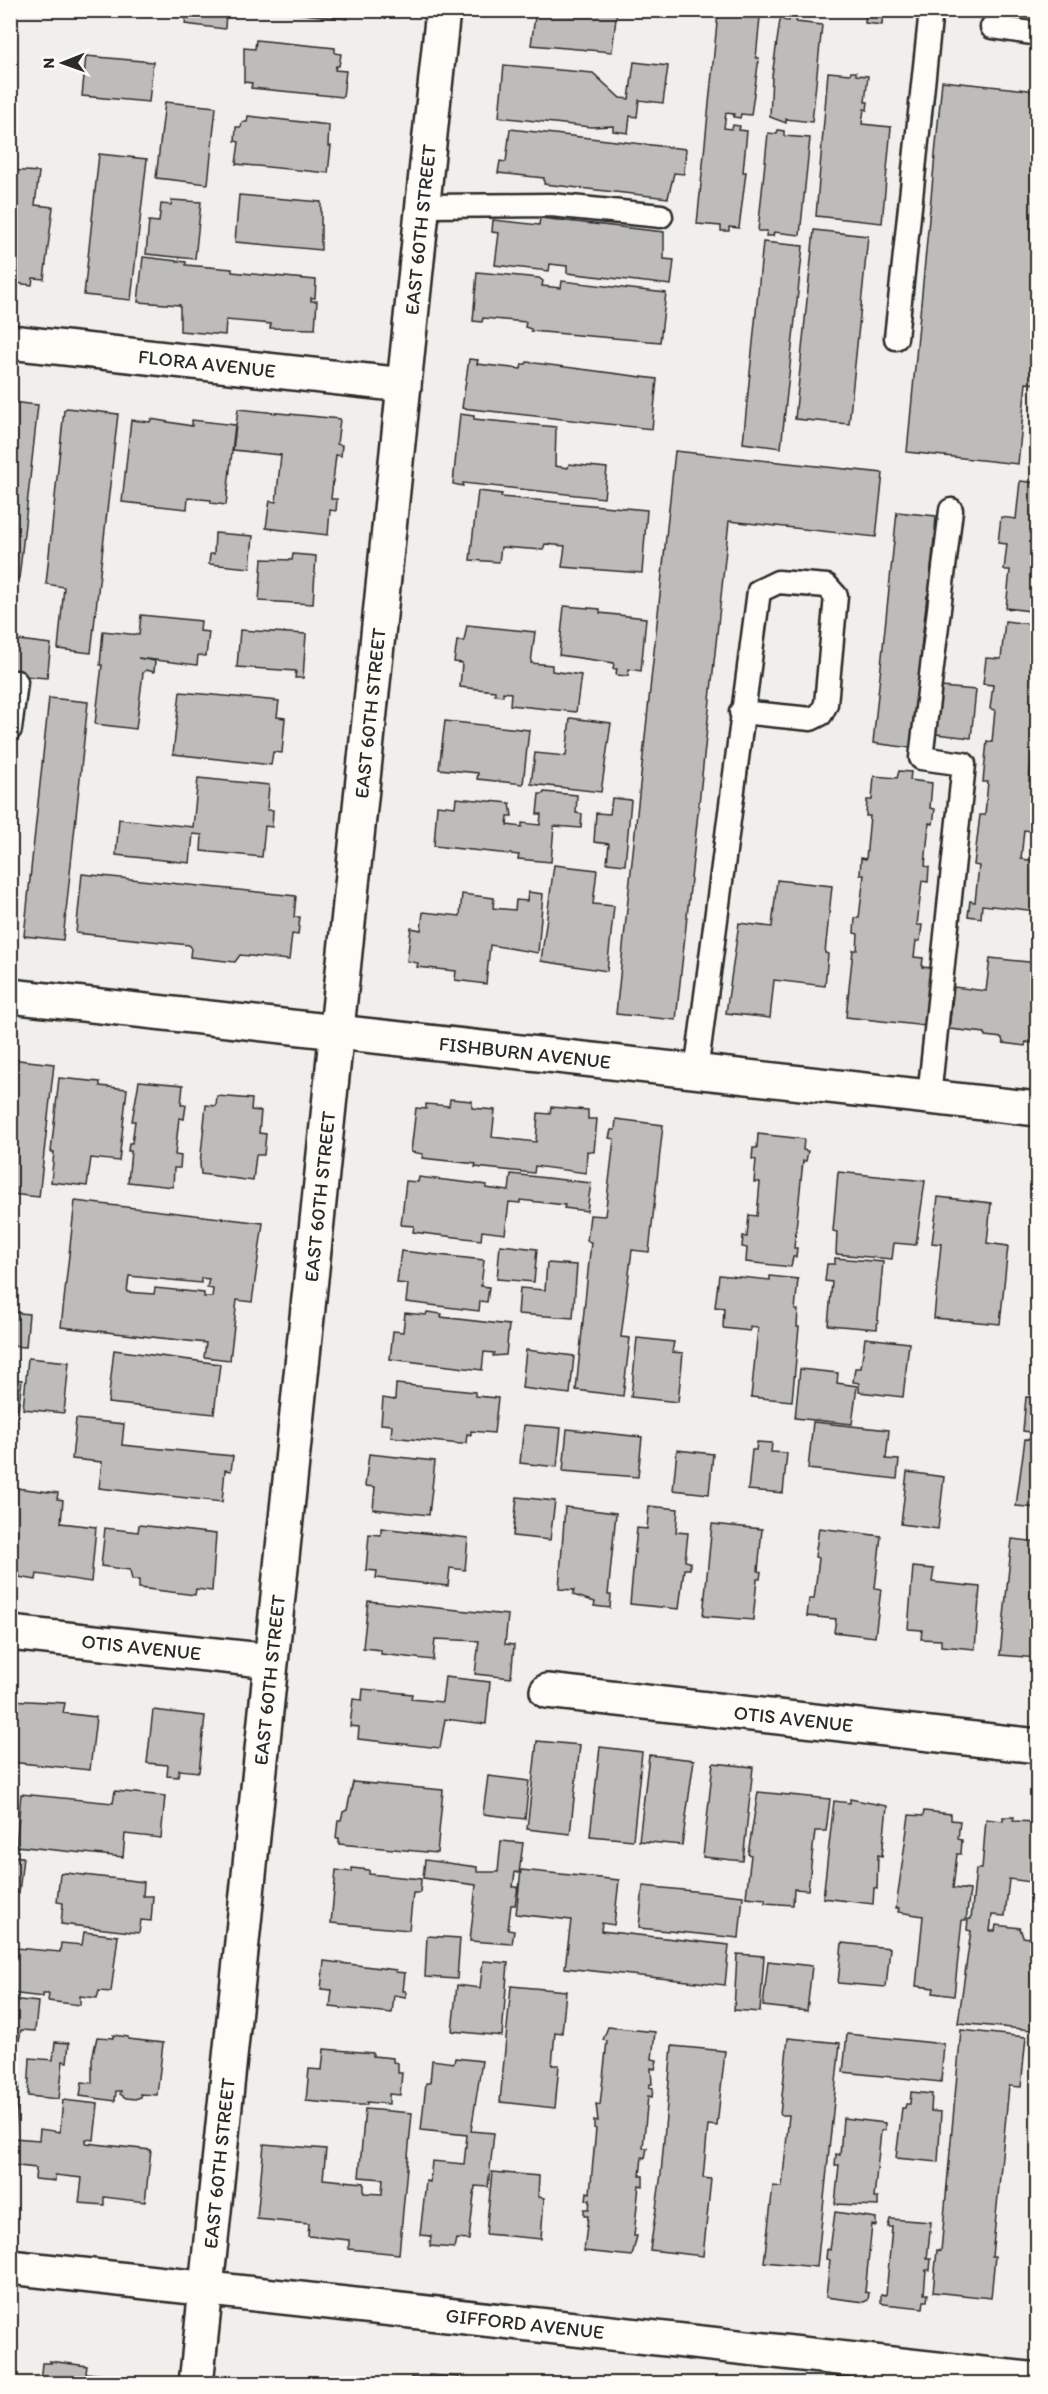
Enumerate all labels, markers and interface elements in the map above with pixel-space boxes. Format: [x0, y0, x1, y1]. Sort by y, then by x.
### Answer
north arrow [33, 33, 93, 93]
text: N [39, 58, 58, 69]
street label: EAST 60TH STREET [399, 143, 441, 316]
street label: FLORA AVENUE [137, 344, 277, 383]
street label: EAST 60TH STREET [349, 627, 391, 800]
street label: FISHBURN AVENUE [438, 1031, 612, 1074]
street label: EAST 60TH STREET [299, 1110, 340, 1283]
street label: EAST 60TH STREET [248, 1593, 290, 1766]
street label: OTIS AVENUE [80, 1629, 202, 1665]
street label: OTIS AVENUE [732, 1700, 854, 1737]
street label: EAST 60TH STREET [198, 2077, 240, 2250]
street label: GIFFORD AVENUE [445, 2303, 605, 2344]

